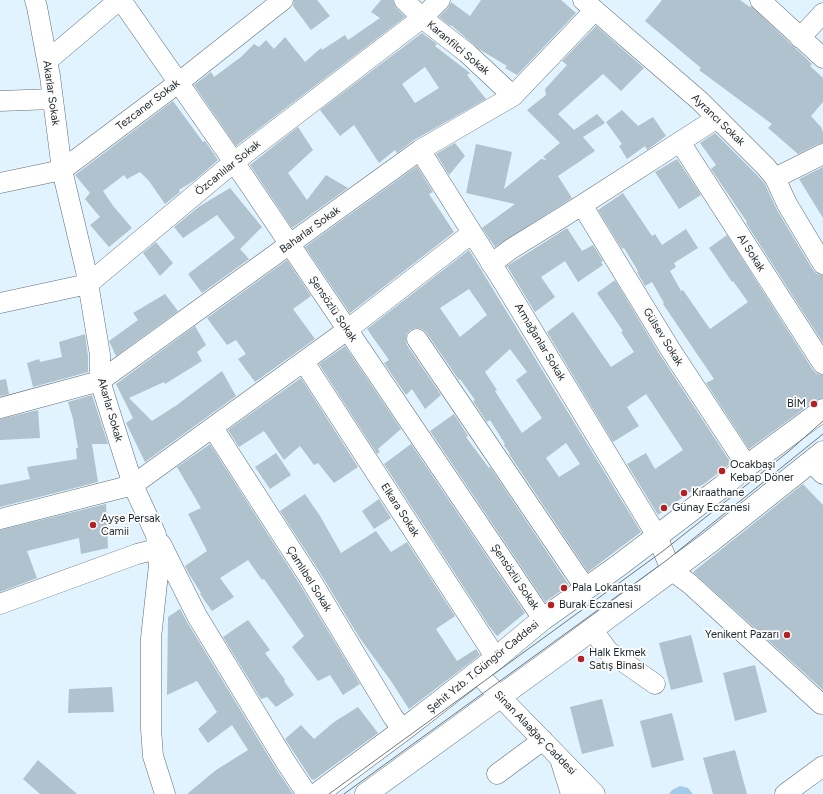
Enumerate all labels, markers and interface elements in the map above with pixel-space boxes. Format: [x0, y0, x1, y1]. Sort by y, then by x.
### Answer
street label: Karanfilci Sokak [424, 18, 492, 78]
street label: Akarlar Sokak [40, 60, 62, 126]
street label: Tezcaner Sokak [114, 77, 182, 133]
street label: Ayrancı Sokak [689, 91, 747, 149]
street label: Özcanlılar Sokak [193, 138, 263, 198]
street label: Baharlar Sokak [277, 204, 343, 256]
street label: Al Sokak [734, 232, 768, 274]
street label: Şensözlü Sokak [306, 274, 360, 344]
street label: Armağanlar Sokak [512, 301, 568, 383]
street label: Gülsev Sokak [640, 306, 686, 368]
street label: Akarlar Sokak [95, 377, 125, 443]
place label: BİM [787, 397, 806, 411]
marker: BİM [809, 399, 819, 409]
place label: Ocakbaşı Kebap Döner [730, 458, 794, 484]
marker: Ocakbaşı Kebap Döner [717, 466, 727, 476]
street label: Elkara Sokak [378, 481, 422, 539]
place label: Kıraathane [692, 486, 744, 500]
marker: Kıraathane [679, 488, 689, 498]
place label: Günay Eczanesi [672, 501, 750, 515]
marker: Günay Eczanesi [659, 503, 669, 513]
place label: Ayşe Persak Camii [101, 512, 160, 538]
marker: Ayşe Persak Camii [88, 520, 98, 530]
street label: Şensözlü Sokak [488, 542, 542, 612]
street label: Çamlıbel Sokak [284, 544, 334, 614]
place label: Pala Lokantası [572, 581, 641, 595]
marker: Pala Lokantası [559, 583, 569, 593]
place label: Burak Eczanesi [559, 598, 633, 612]
marker: Burak Eczanesi [546, 600, 556, 610]
street label: Şehit Yzb. T.Güngör Caddesi [424, 618, 542, 716]
place label: Yenikent Pazarı [705, 628, 779, 642]
marker: Yenikent Pazarı [782, 630, 792, 640]
place label: Halk Ekmek Satış Binası [589, 646, 646, 672]
marker: Halk Ekmek Satış Binası [576, 654, 586, 664]
street label: Sinan Alaağaç Caddesi [491, 688, 579, 778]

